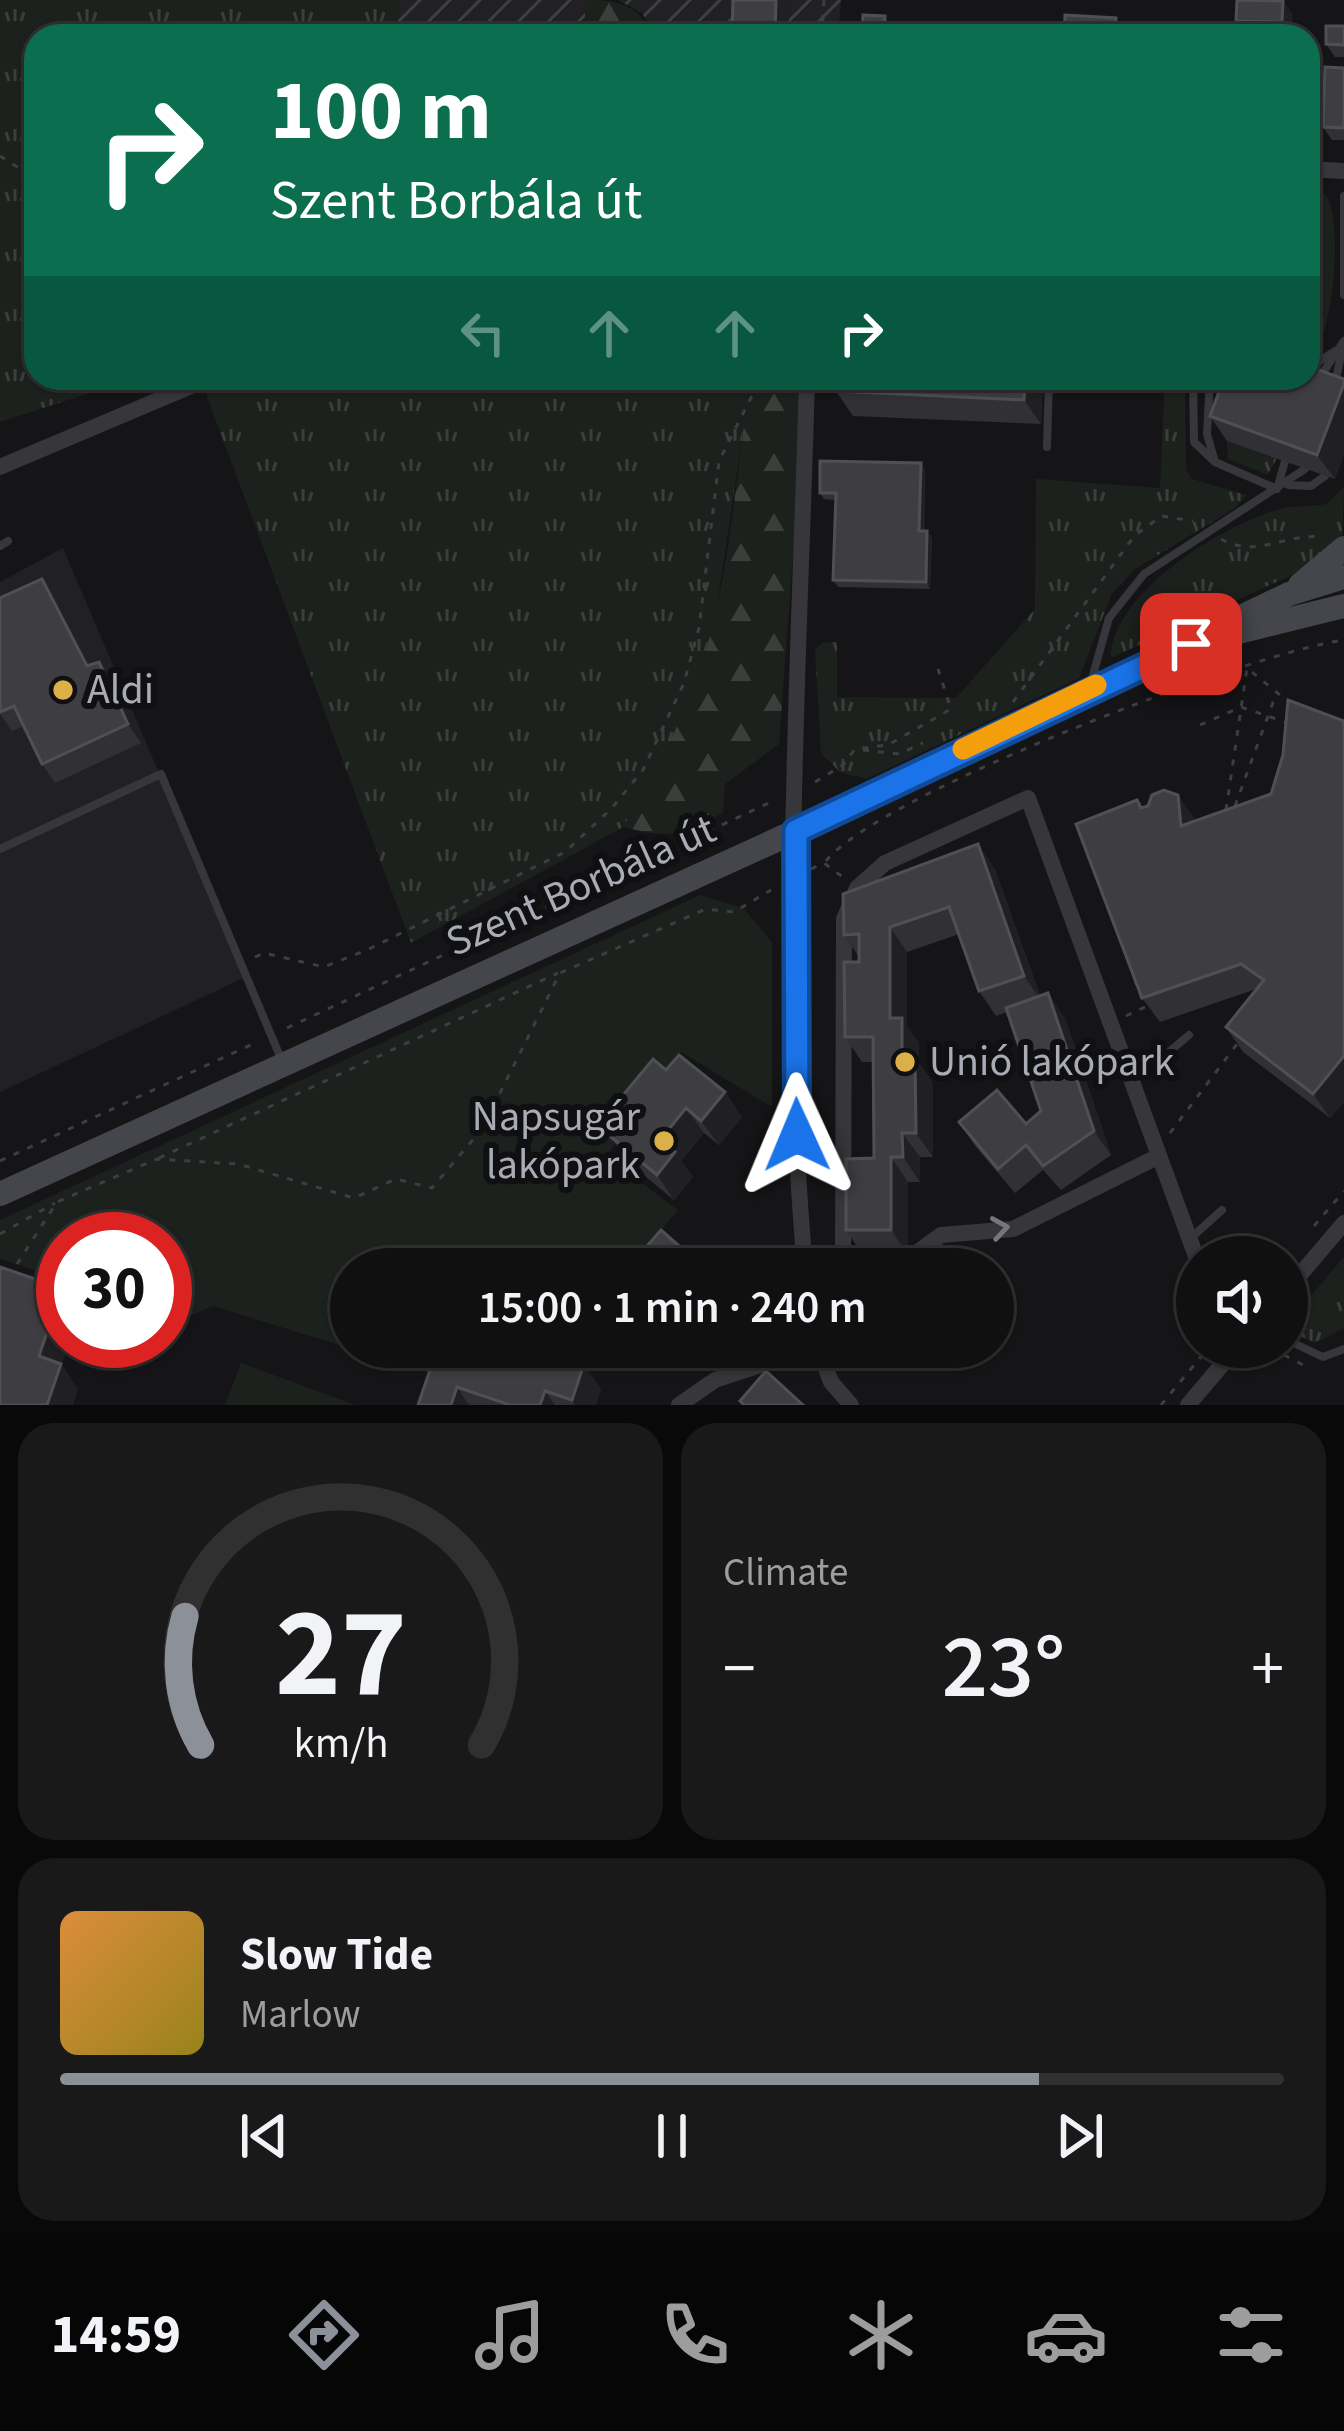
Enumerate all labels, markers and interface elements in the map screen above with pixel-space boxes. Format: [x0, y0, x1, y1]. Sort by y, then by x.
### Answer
text: 100 m [270, 52, 492, 172]
icon: right [72, 72, 228, 228]
text: Szent Borbála út [270, 163, 642, 240]
icon: left [450, 300, 516, 366]
icon: ahead [576, 300, 642, 366]
icon: ahead [702, 300, 768, 366]
icon: right [828, 300, 894, 366]
pin [1140, 593, 1242, 695]
icon: arrive [1158, 611, 1224, 677]
place label: Aldi [87, 660, 154, 720]
marker: Aldi [50, 677, 76, 703]
street label: Szent Borbála út [437, 800, 725, 972]
place label: Unió lakópark [929, 1032, 1175, 1092]
marker: Unió lakópark [892, 1049, 918, 1075]
position arrow [734, 1072, 860, 1198]
place label: Napsugár lakópark [472, 1087, 640, 1195]
marker: Napsugár lakópark [651, 1128, 677, 1154]
speed limit sign: 30 [36, 1212, 192, 1368]
one-way arrow [989, 1217, 1009, 1242]
map controls [1176, 1236, 1308, 1368]
button: sound [1176, 1236, 1308, 1368]
text: 15:00 · 1 min · 240 m [478, 1276, 866, 1340]
text: Climate [723, 1545, 848, 1601]
text: 27 [275, 1566, 406, 1744]
text: 23° [942, 1604, 1065, 1732]
text: − [723, 1622, 756, 1716]
text: + [1251, 1622, 1284, 1716]
text: km/h [293, 1712, 388, 1773]
text: Slow Tide [240, 1923, 433, 1987]
text: Marlow [240, 1987, 361, 2043]
icon: previous [231, 2103, 297, 2169]
icon: pause [639, 2103, 705, 2169]
icon: next [1047, 2103, 1113, 2169]
icon: directions [282, 2293, 366, 2377]
icon: music [468, 2293, 552, 2377]
icon: phone [653, 2293, 737, 2377]
icon: climate [839, 2293, 923, 2377]
icon: car [1024, 2293, 1108, 2377]
icon: filters [1209, 2293, 1293, 2377]
text: 14:59 [51, 2297, 181, 2374]

